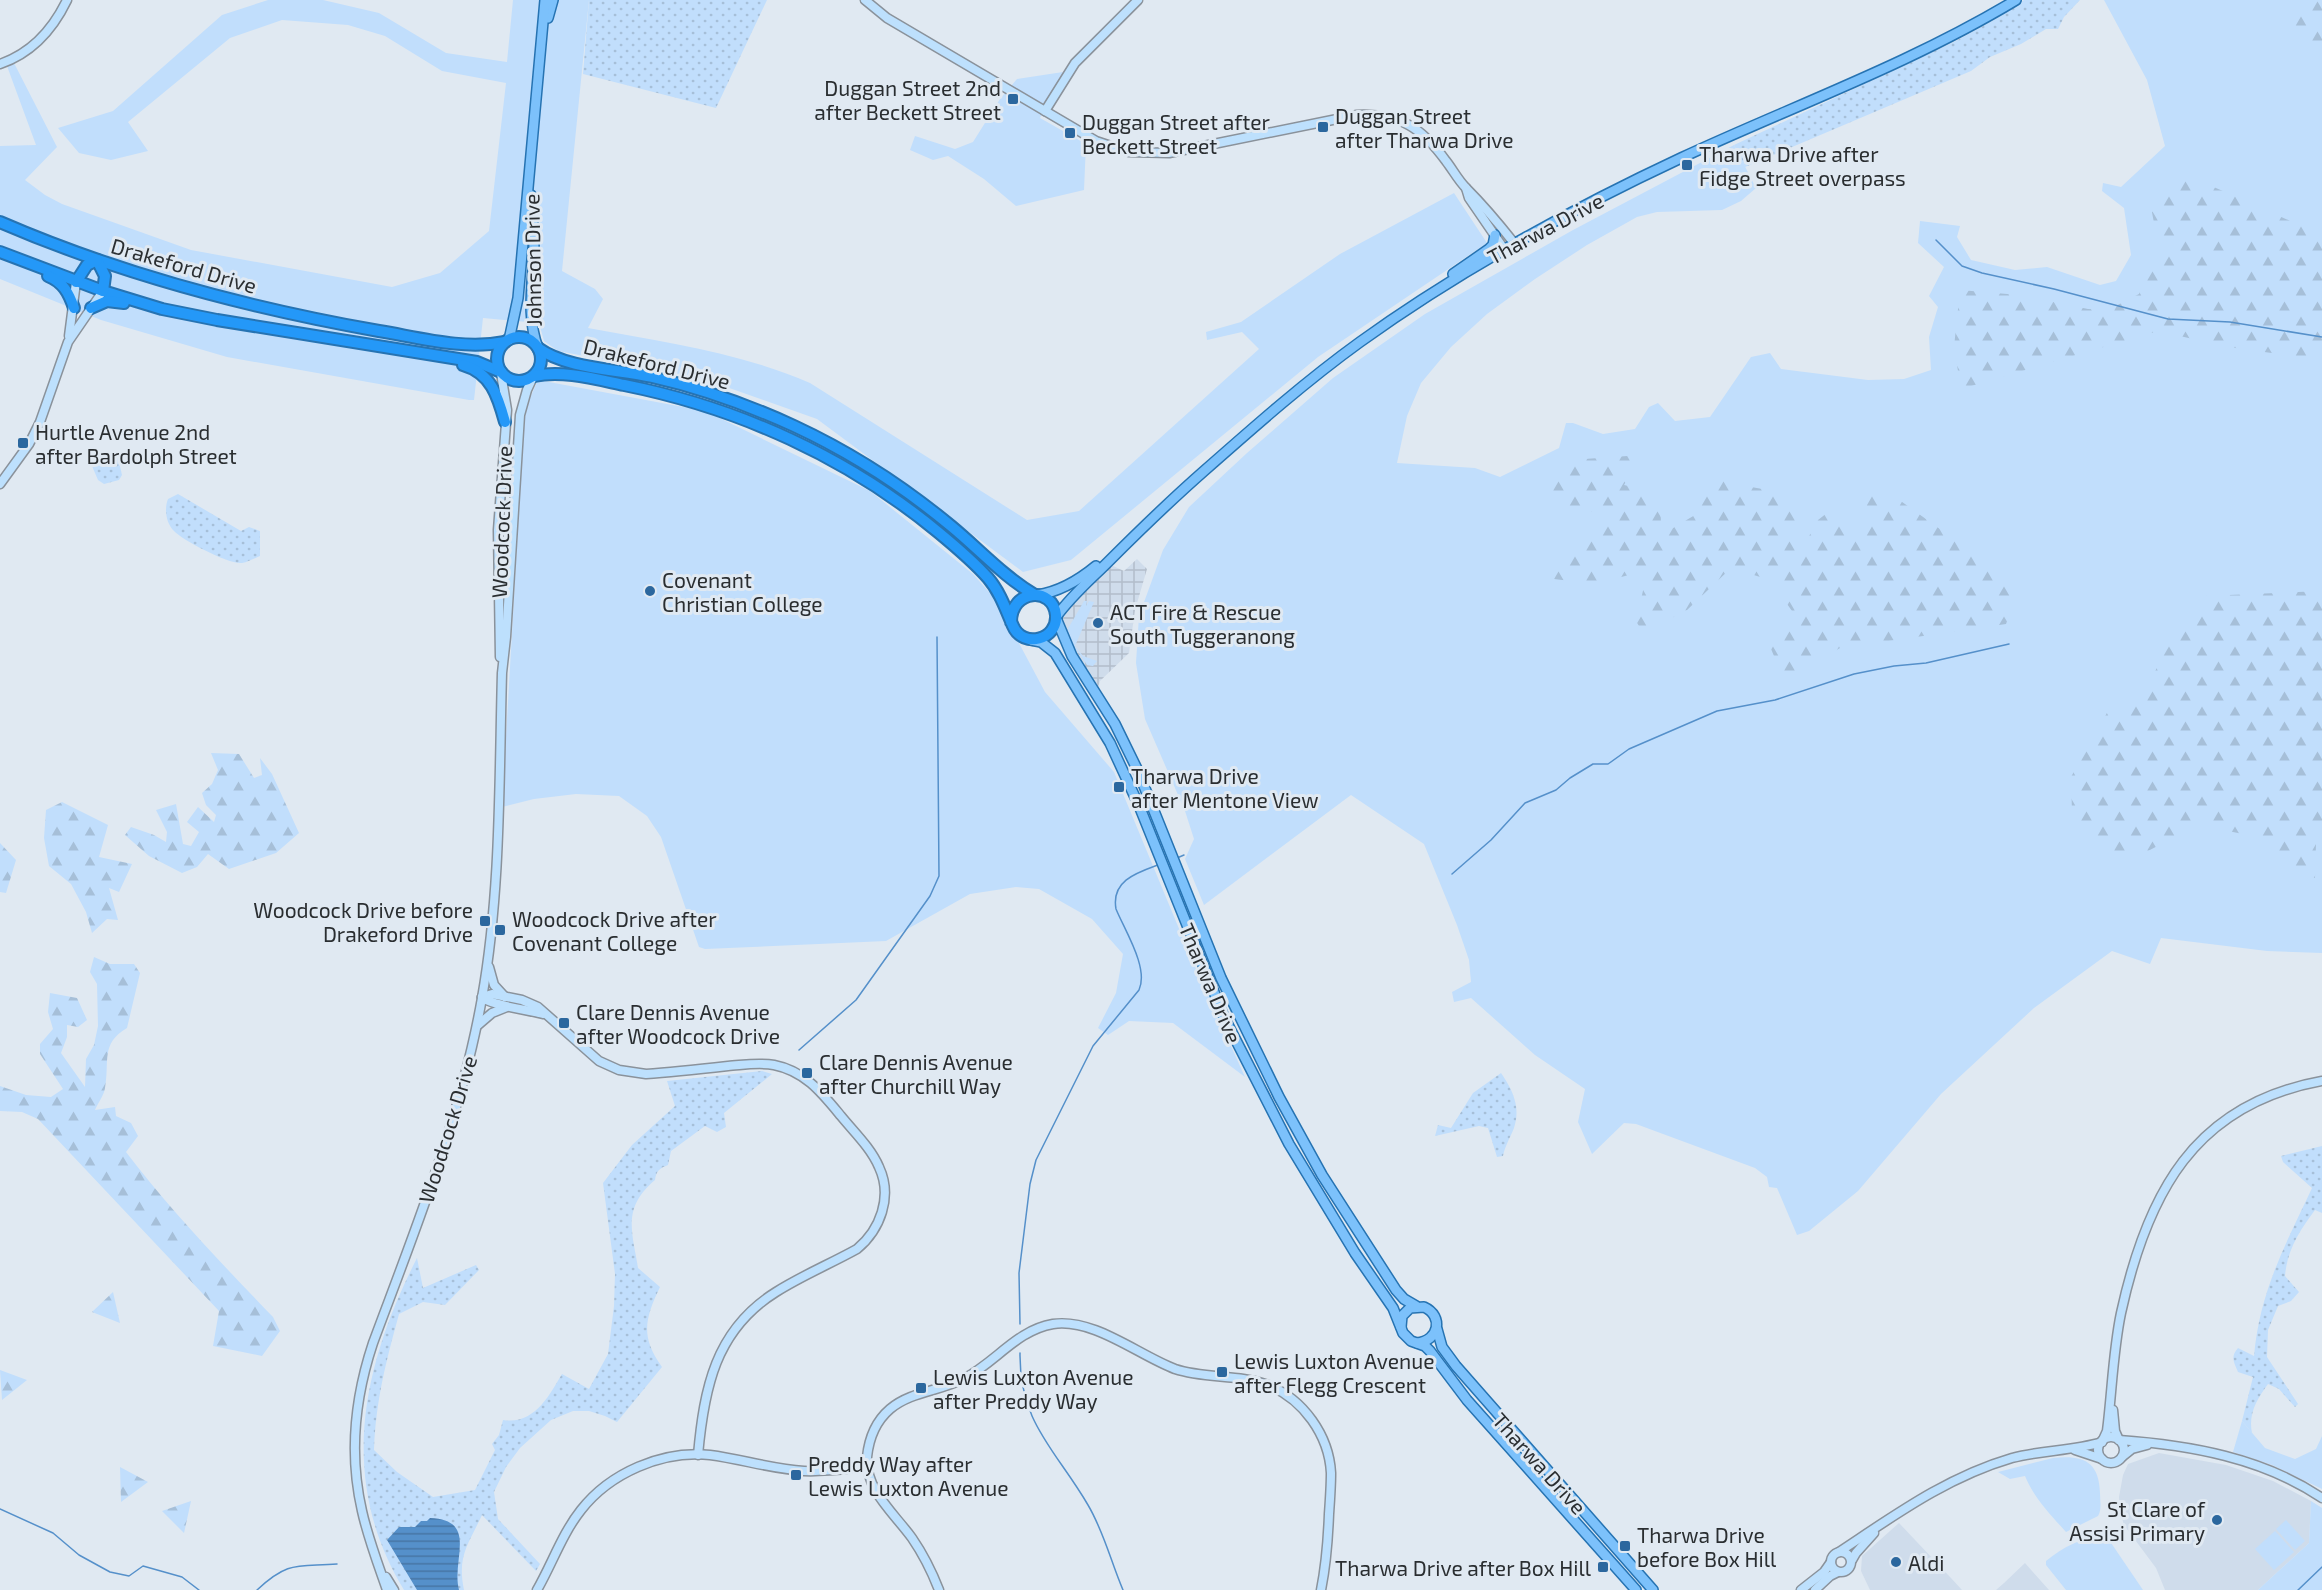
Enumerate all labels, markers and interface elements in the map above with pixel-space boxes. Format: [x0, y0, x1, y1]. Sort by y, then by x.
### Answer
place label: Duggan Street 2nd after Beckett Street [814, 75, 1001, 124]
marker: Duggan Street 2nd after Beckett Street [1006, 92, 1020, 106]
place label: Duggan Street after Tharwa Drive [1335, 103, 1514, 152]
place label: Duggan Street after Beckett Street [1082, 109, 1270, 158]
marker: Duggan Street after Tharwa Drive [1316, 120, 1330, 134]
marker: Duggan Street after Beckett Street [1063, 126, 1077, 140]
place label: Tharwa Drive after Fidge Street overpass [1699, 141, 1906, 190]
marker: Tharwa Drive after Fidge Street overpass [1680, 158, 1694, 172]
street label: Tharwa Drive [1483, 187, 1607, 269]
street label: Johnson Drive [518, 193, 546, 327]
street label: Drakeford Drive [108, 232, 260, 298]
street label: Drakeford Drive [581, 333, 733, 393]
place label: Hurtle Avenue 2nd after Bardolph Street [35, 419, 237, 468]
marker: Hurtle Avenue 2nd after Bardolph Street [16, 436, 30, 450]
street label: Woodcock Drive [486, 445, 516, 599]
place label: Covenant Christian College [662, 567, 823, 616]
marker: Covenant Christian College [643, 584, 657, 598]
place label: ACT Fire & Rescue South Tuggeranong [1110, 599, 1295, 648]
marker: ACT Fire & Rescue South Tuggeranong [1091, 616, 1105, 630]
place label: Tharwa Drive after Mentone View [1131, 763, 1319, 812]
marker: Tharwa Drive after Mentone View [1112, 780, 1126, 794]
place label: Woodcock Drive before Drakeford Drive [253, 897, 473, 946]
place label: Woodcock Drive after Covenant College [512, 906, 717, 955]
marker: Woodcock Drive before Drakeford Drive [478, 914, 492, 928]
street label: Tharwa Drive [1175, 919, 1247, 1047]
marker: Woodcock Drive after Covenant College [493, 923, 507, 937]
place label: Clare Dennis Avenue after Woodcock Drive [576, 999, 780, 1048]
marker: Clare Dennis Avenue after Woodcock Drive [557, 1016, 571, 1030]
place label: Clare Dennis Avenue after Churchill Way [819, 1049, 1013, 1098]
street label: Woodcock Drive [413, 1052, 481, 1206]
marker: Clare Dennis Avenue after Churchill Way [800, 1066, 814, 1080]
place label: Lewis Luxton Avenue after Flegg Crescent [1234, 1348, 1434, 1397]
place label: Lewis Luxton Avenue after Preddy Way [933, 1364, 1133, 1413]
marker: Lewis Luxton Avenue after Flegg Crescent [1215, 1365, 1229, 1379]
marker: Lewis Luxton Avenue after Preddy Way [914, 1381, 928, 1395]
street label: Tharwa Drive [1488, 1407, 1592, 1519]
place label: Preddy Way after Lewis Luxton Avenue [808, 1451, 1008, 1500]
marker: Preddy Way after Lewis Luxton Avenue [789, 1468, 803, 1482]
place label: St Clare of Assisi Primary [2069, 1496, 2206, 1545]
marker: St Clare of Assisi Primary [2210, 1513, 2224, 1527]
place label: Tharwa Drive before Box Hill [1637, 1522, 1777, 1571]
marker: Tharwa Drive before Box Hill [1618, 1539, 1632, 1553]
place label: Aldi [1908, 1550, 1945, 1575]
place label: Tharwa Drive after Box Hill [1335, 1555, 1592, 1580]
marker: Aldi [1889, 1555, 1903, 1569]
marker: Tharwa Drive after Box Hill [1596, 1560, 1610, 1574]

